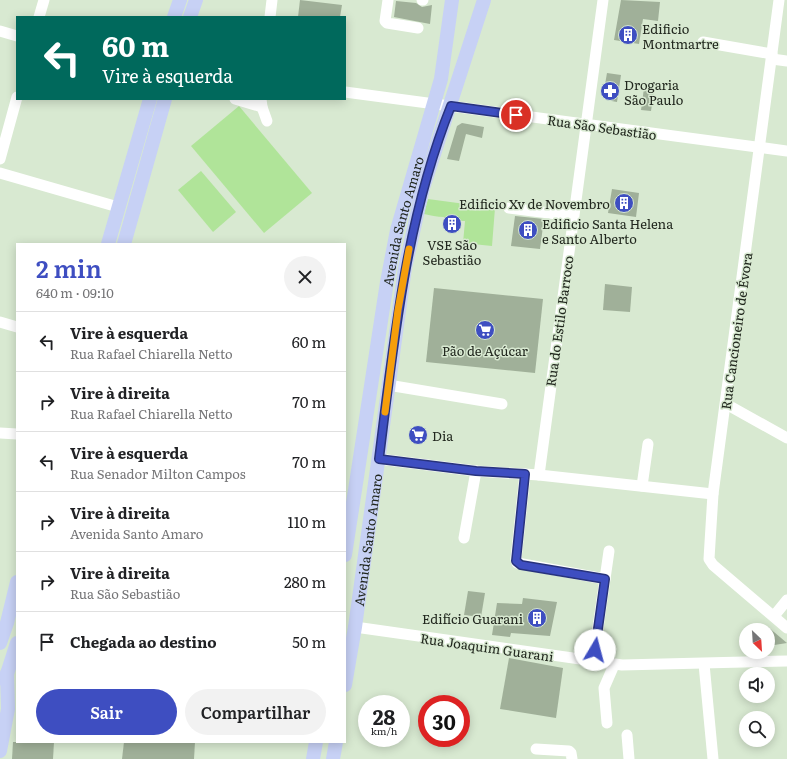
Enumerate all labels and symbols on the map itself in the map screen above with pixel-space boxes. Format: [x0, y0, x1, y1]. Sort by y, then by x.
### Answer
place label: Edificio Montmartre [642, 19, 719, 53]
building icon: Edificio Montmartre [617, 24, 639, 46]
place label: Drogaria São Paulo [624, 75, 684, 109]
pharmacy icon: Drogaria São Paulo [599, 80, 621, 102]
pin [499, 98, 533, 132]
street label: Rua São Sebastião [546, 110, 658, 144]
street label: Avenida Santo Amaro [377, 153, 428, 288]
building icon: Edificio Xv de Novembro [613, 192, 635, 214]
place label: Edificio Xv de Novembro [459, 194, 610, 213]
building icon: VSE São Sebastião [441, 213, 463, 235]
place label: Edificio Santa Helena e Santo Alberto [542, 214, 673, 248]
building icon: Edificio Santa Helena e Santo Alberto [517, 219, 539, 241]
place label: VSE São Sebastião [423, 235, 482, 269]
street label: Rua Cancioneiro de Évora [716, 251, 756, 411]
street label: Rua do Estilo Barroco [540, 254, 578, 388]
supermarket icon: Pão de Açúcar [474, 319, 496, 341]
place label: Pão de Açúcar [442, 341, 529, 360]
supermarket icon: Dia [407, 424, 429, 446]
place label: Dia [432, 426, 453, 445]
street label: Avenida Santo Amaro [349, 472, 386, 607]
building icon: Edifício Guarani [526, 607, 548, 629]
place label: Edifício Guarani [422, 609, 524, 628]
north arrow [739, 623, 775, 659]
street label: Rua Joaquim Guarani [419, 628, 555, 666]
position arrow [574, 629, 616, 671]
speed limit sign: 30 [418, 695, 470, 747]

